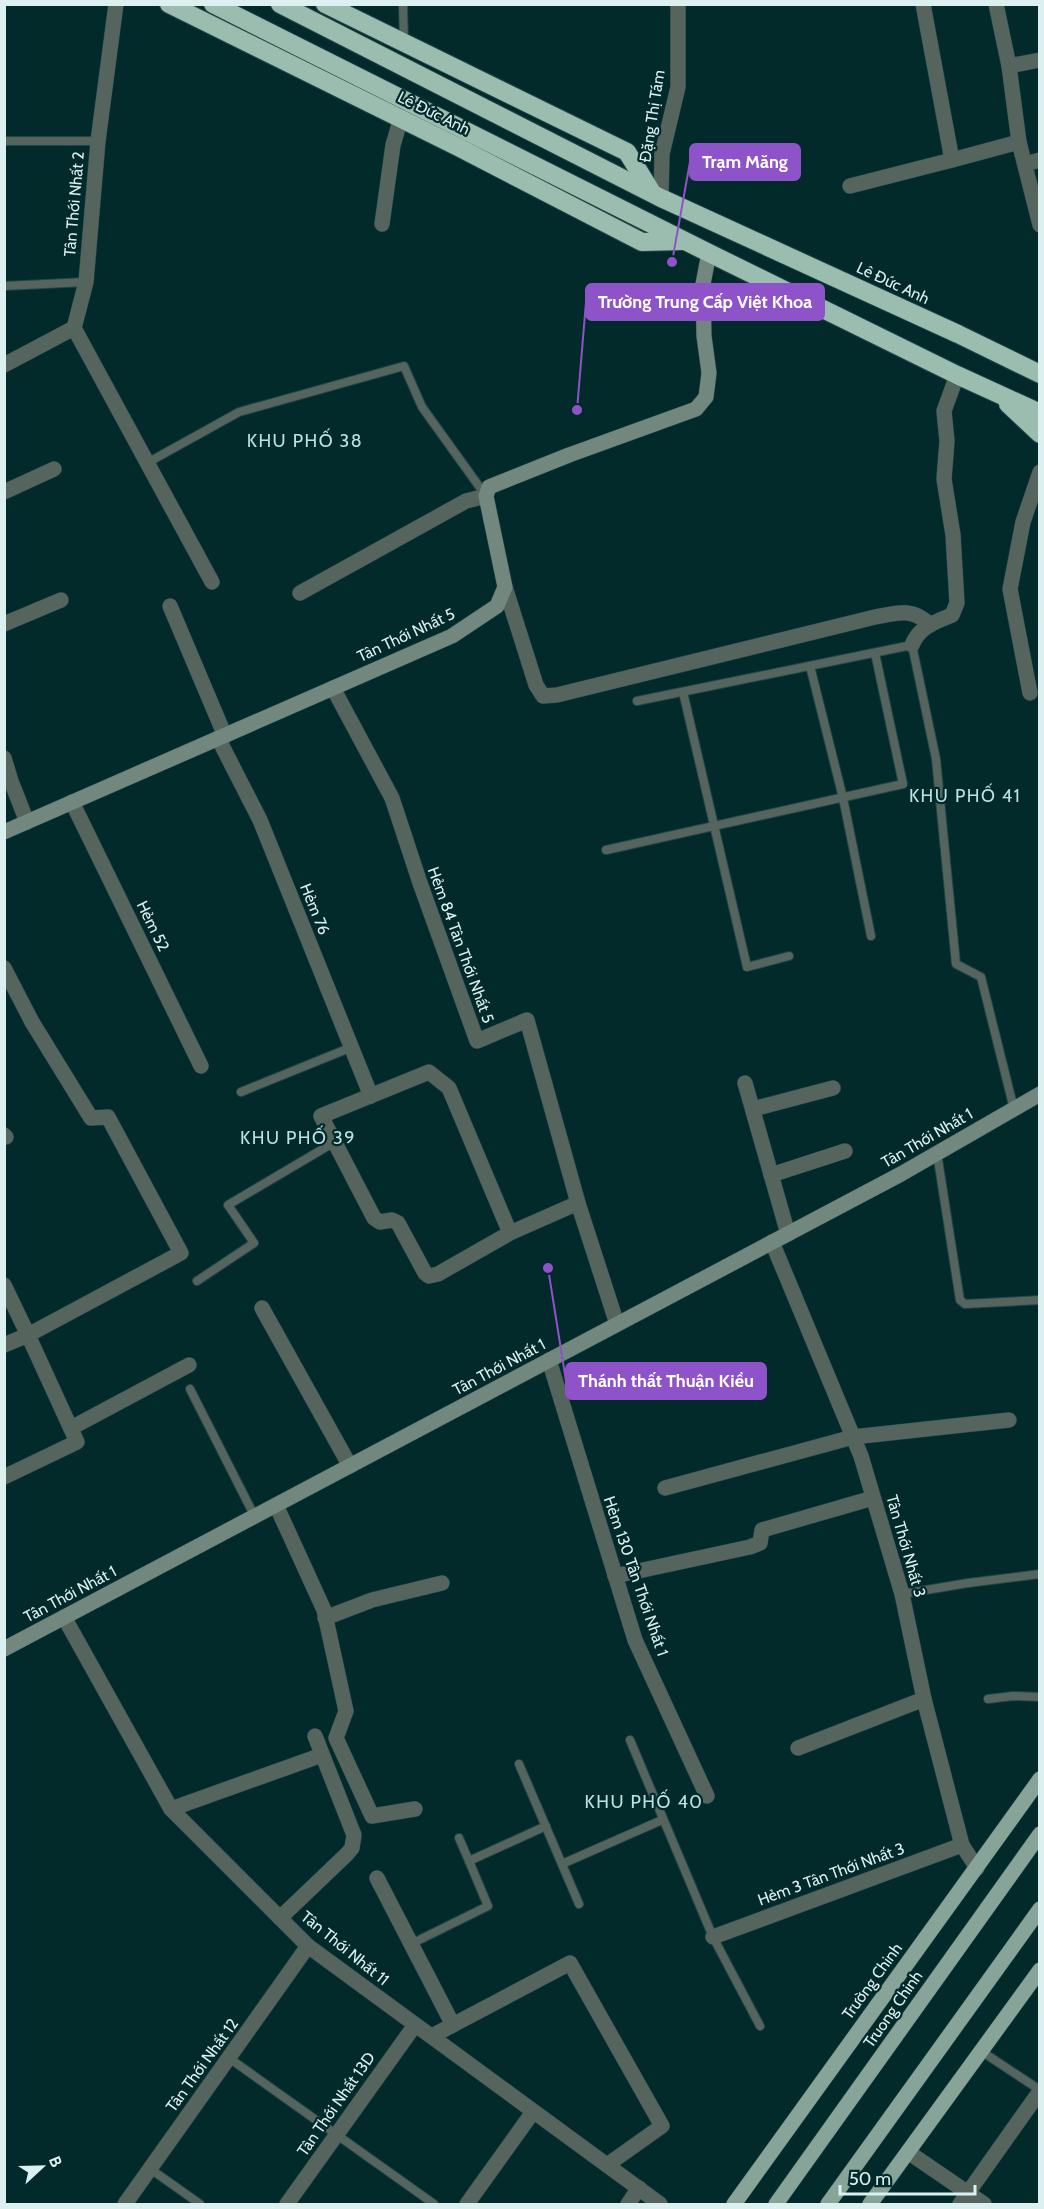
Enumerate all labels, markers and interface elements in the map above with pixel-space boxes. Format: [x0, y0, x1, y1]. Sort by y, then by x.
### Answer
street label: Đặng Thị Tám [635, 68, 669, 164]
street label: Lê Đức Anh [395, 87, 473, 139]
callout: Trạm Măng [690, 144, 800, 180]
street label: Tân Thới Nhất 2 [60, 151, 88, 257]
text: Trạm Măng [702, 151, 788, 173]
street label: Lê Đức Anh [854, 258, 932, 308]
callout: Trường Trung Cấp Việt Khoa [586, 284, 824, 320]
text: Trường Trung Cấp Việt Khoa [598, 291, 812, 313]
district label: KHU PHỐ 38 [247, 428, 363, 452]
street label: Tân Thới Nhất 5 [354, 604, 458, 666]
district label: KHU PHỐ 41 [909, 783, 1021, 807]
street label: Hẻm 84 Tân Thới Nhất 5 [424, 864, 498, 1026]
street label: Hẻm 76 [296, 881, 334, 937]
street label: Hẻm 52 [133, 898, 173, 954]
street label: Tân Thới Nhất 1 [878, 1104, 976, 1172]
district label: KHU PHỐ 39 [240, 1125, 356, 1149]
street label: Tân Thới Nhất 1 [449, 1335, 549, 1399]
callout: Thánh thất Thuận Kiều [566, 1363, 766, 1399]
text: Thánh thất Thuận Kiều [578, 1370, 754, 1392]
street label: Tân Thới Nhất 3 [882, 1493, 930, 1599]
street label: Hẻm 130 Tân Thới Nhất 1 [600, 1494, 672, 1658]
street label: Tân Thới Nhất 1 [20, 1562, 120, 1626]
district label: KHU PHỐ 40 [585, 1789, 703, 1813]
street label: Hẻm 3 Tân Thới Nhất 3 [755, 1839, 907, 1909]
street label: Tân Thới Nhất 11 [297, 1907, 393, 1989]
street label: Trường Chinh [838, 1939, 906, 2023]
street label: Truong Chinh [860, 1967, 926, 2051]
street label: Tân Thới Nhất 12 [162, 2015, 242, 2115]
street label: Tân Thới Nhất 13D [293, 2048, 379, 2160]
north arrow [12, 2137, 72, 2197]
text: B [45, 2153, 66, 2170]
scale bar [840, 2158, 975, 2196]
text: 50 m [849, 2168, 891, 2190]

